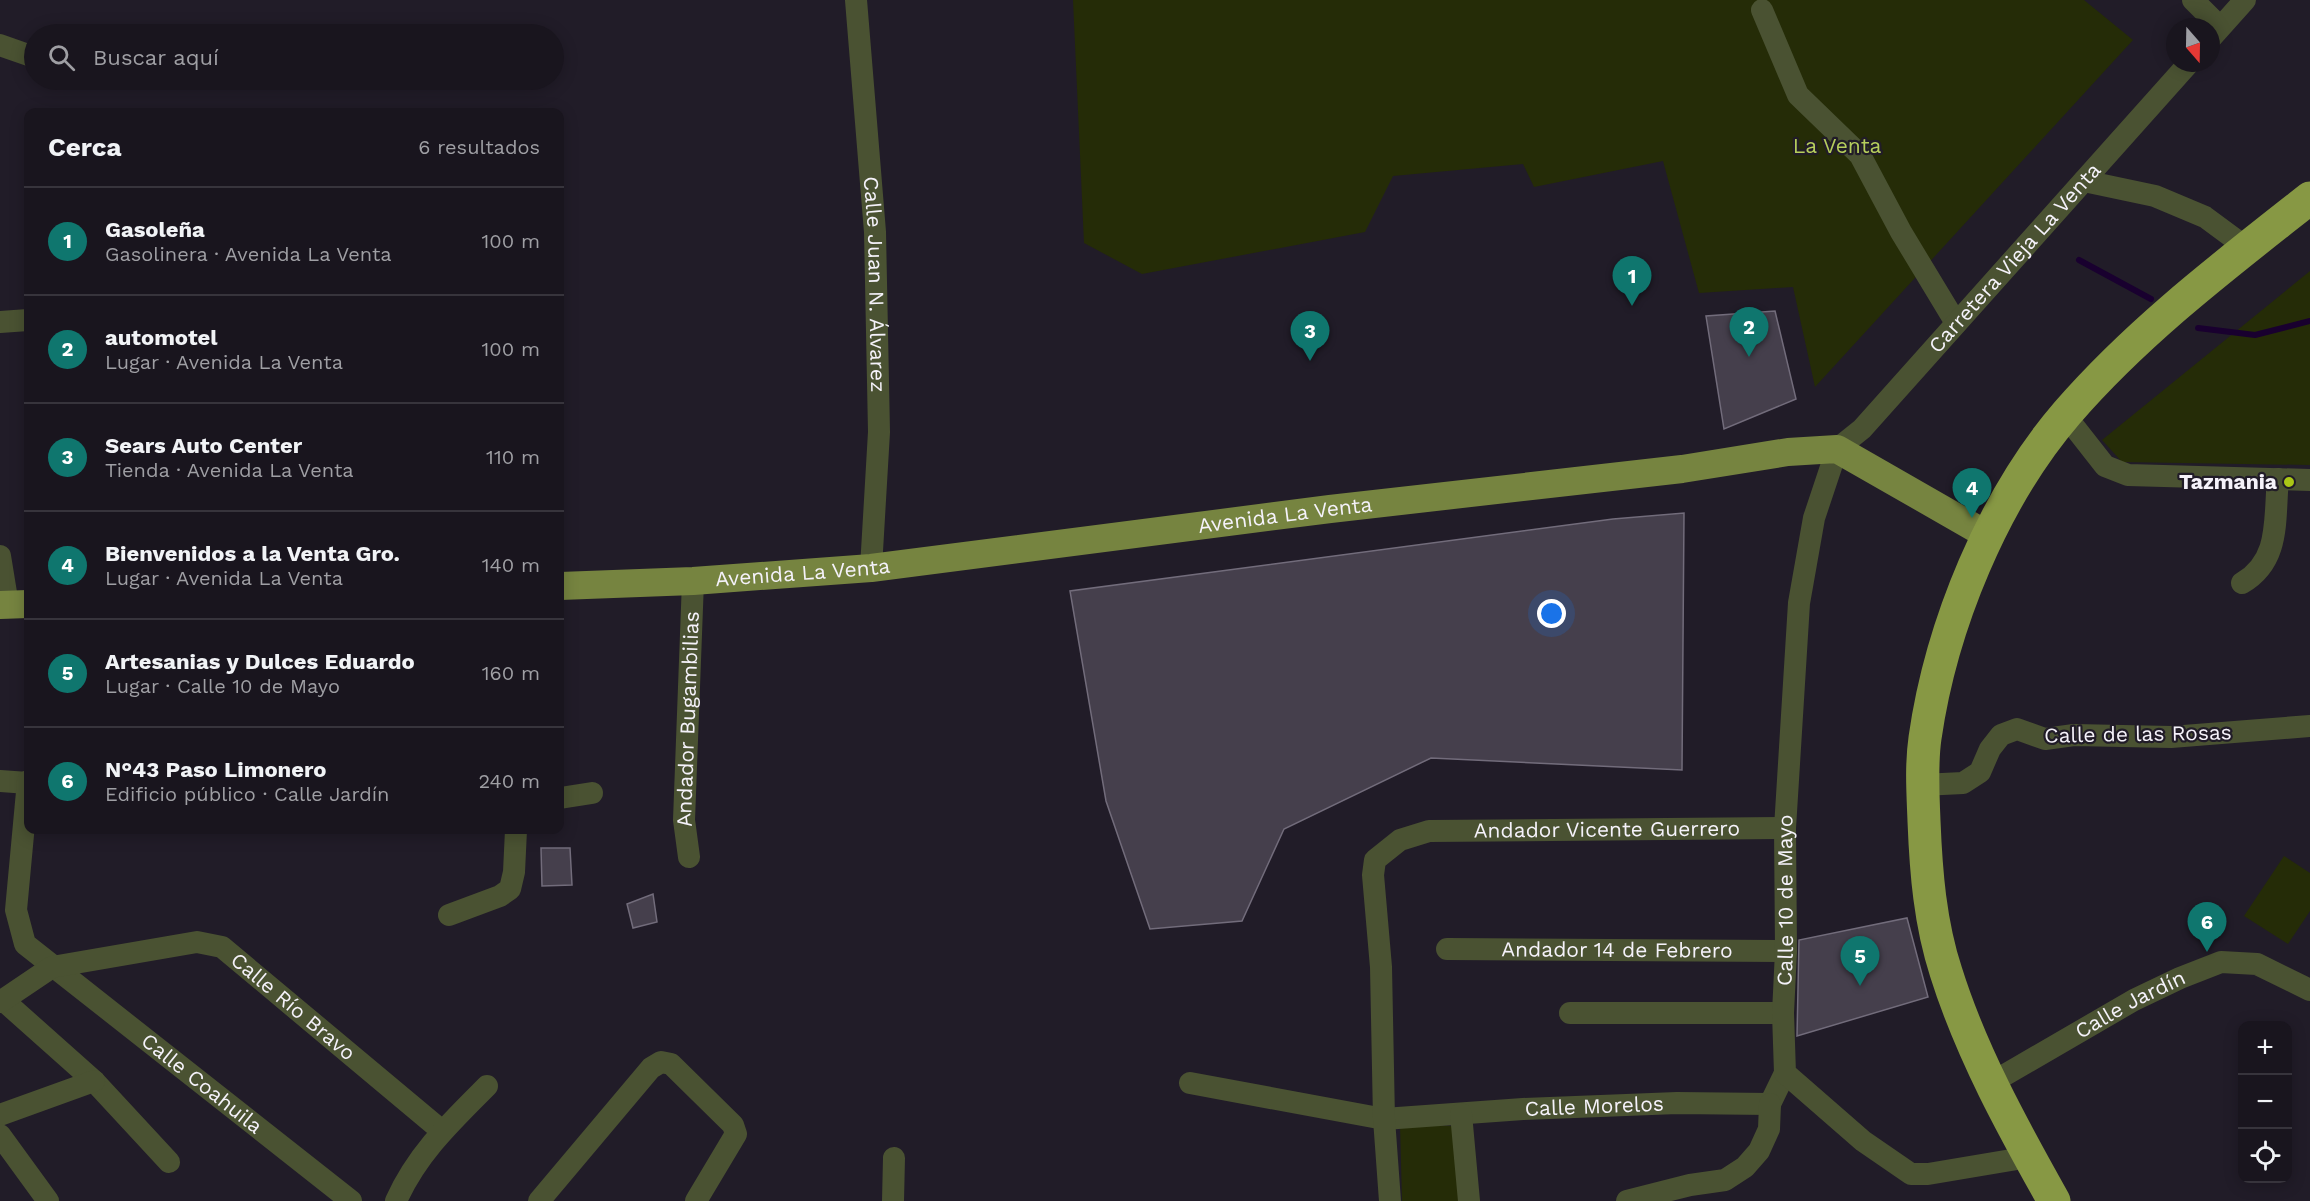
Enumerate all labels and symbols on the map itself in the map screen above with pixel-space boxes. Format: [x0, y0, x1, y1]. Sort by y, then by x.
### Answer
north arrow [2166, 18, 2220, 72]
park label: La Venta [1793, 133, 1881, 158]
street label: Carretera Vieja La Venta [1923, 157, 2106, 358]
street label: Calle Juan N. Álvarez [858, 175, 891, 392]
pin: 1 [1612, 256, 1652, 306]
pin: 2 [1730, 308, 1768, 357]
pin: 3 [1290, 312, 1330, 361]
pin: 4 [1952, 468, 1992, 518]
place label: Tazmania [2179, 469, 2278, 494]
marker: Tazmania [2282, 475, 2296, 489]
street label: Avenida La Venta [1196, 491, 1374, 538]
street label: Avenida La Venta [714, 553, 892, 591]
your location [1537, 599, 1566, 628]
street label: Andador Bugambilias [670, 611, 704, 829]
street label: Calle de las Rosas [2044, 719, 2232, 748]
street label: Calle 10 de Mayo [1771, 814, 1798, 987]
street label: Andador Vicente Guerrero [1474, 815, 1740, 843]
pin: 6 [2188, 902, 2226, 952]
street label: Andador 14 de Febrero [1501, 936, 1733, 963]
pin: 5 [1840, 936, 1880, 986]
street label: Calle Río Bravo [226, 947, 361, 1065]
street label: Calle Jardín [2070, 964, 2189, 1044]
street label: Calle Coahuila [137, 1028, 268, 1139]
street label: Calle Morelos [1524, 1091, 1664, 1121]

